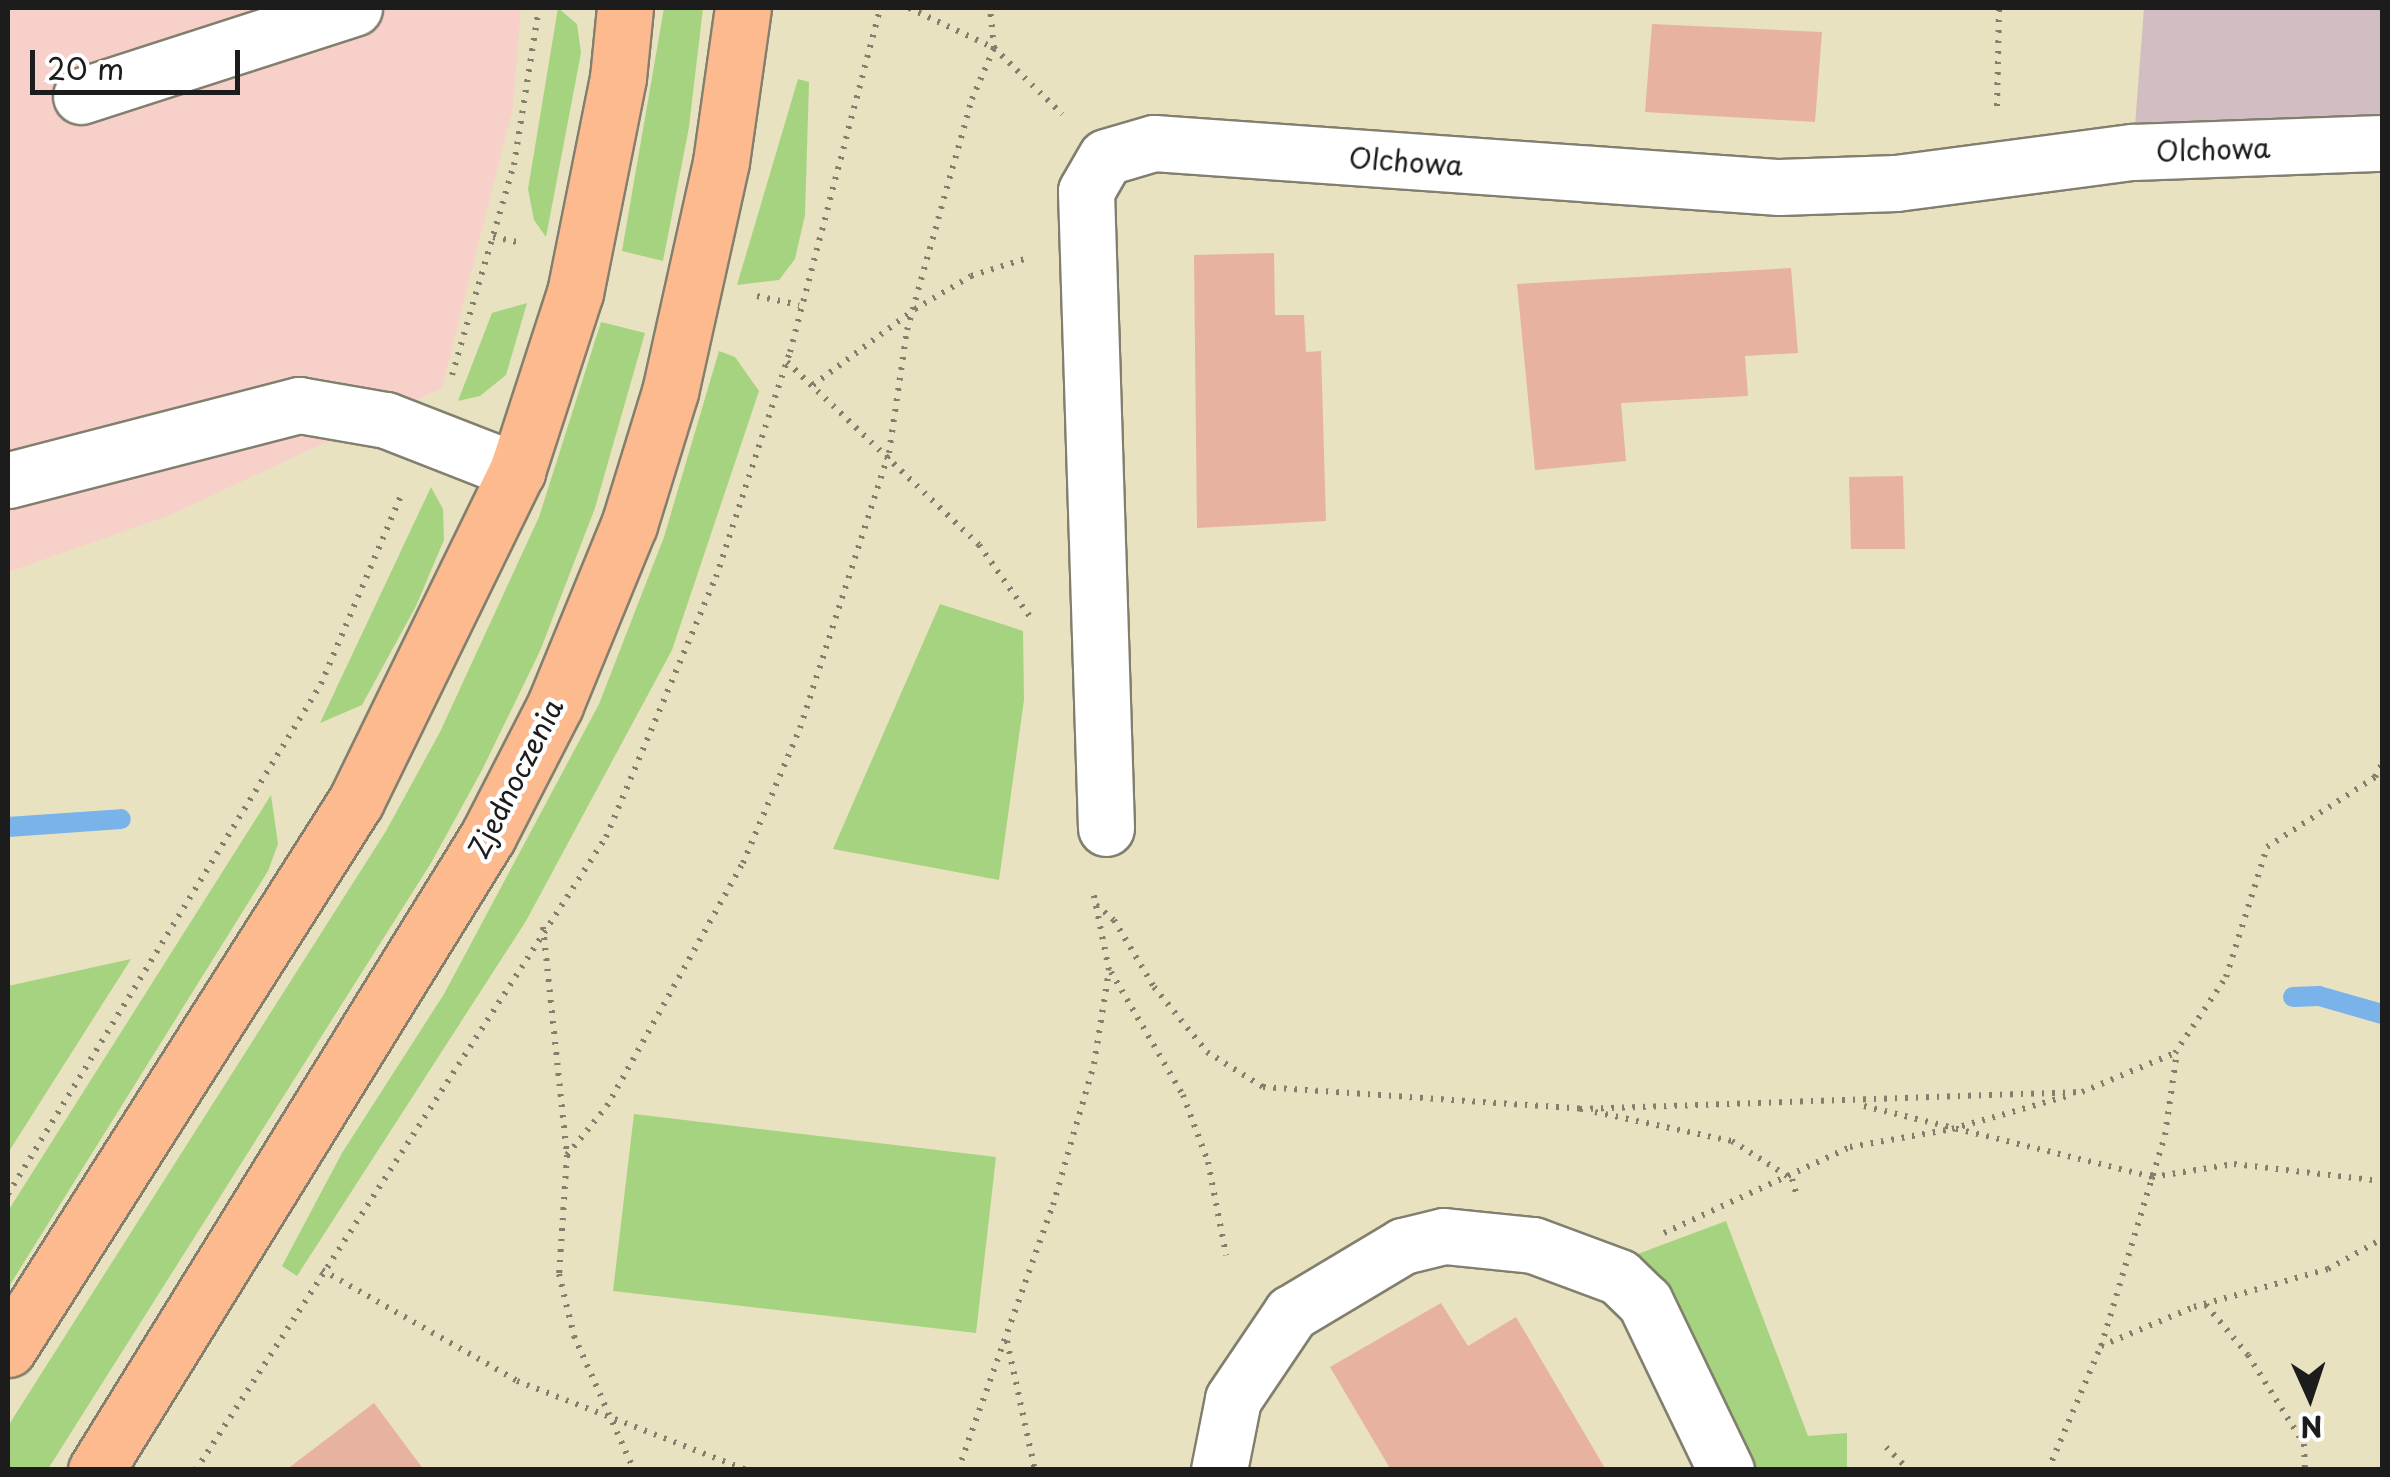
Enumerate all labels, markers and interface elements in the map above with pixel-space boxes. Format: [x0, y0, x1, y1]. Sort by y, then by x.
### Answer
scale bar [35, 30, 245, 92]
text: 20 m [47, 45, 124, 90]
street label: Olchowa [2155, 130, 2271, 168]
street label: Olchowa [1348, 140, 1464, 182]
street label: Zjednoczenia [460, 693, 570, 863]
north arrow [2260, 1347, 2360, 1447]
text: N [2299, 1405, 2324, 1450]

